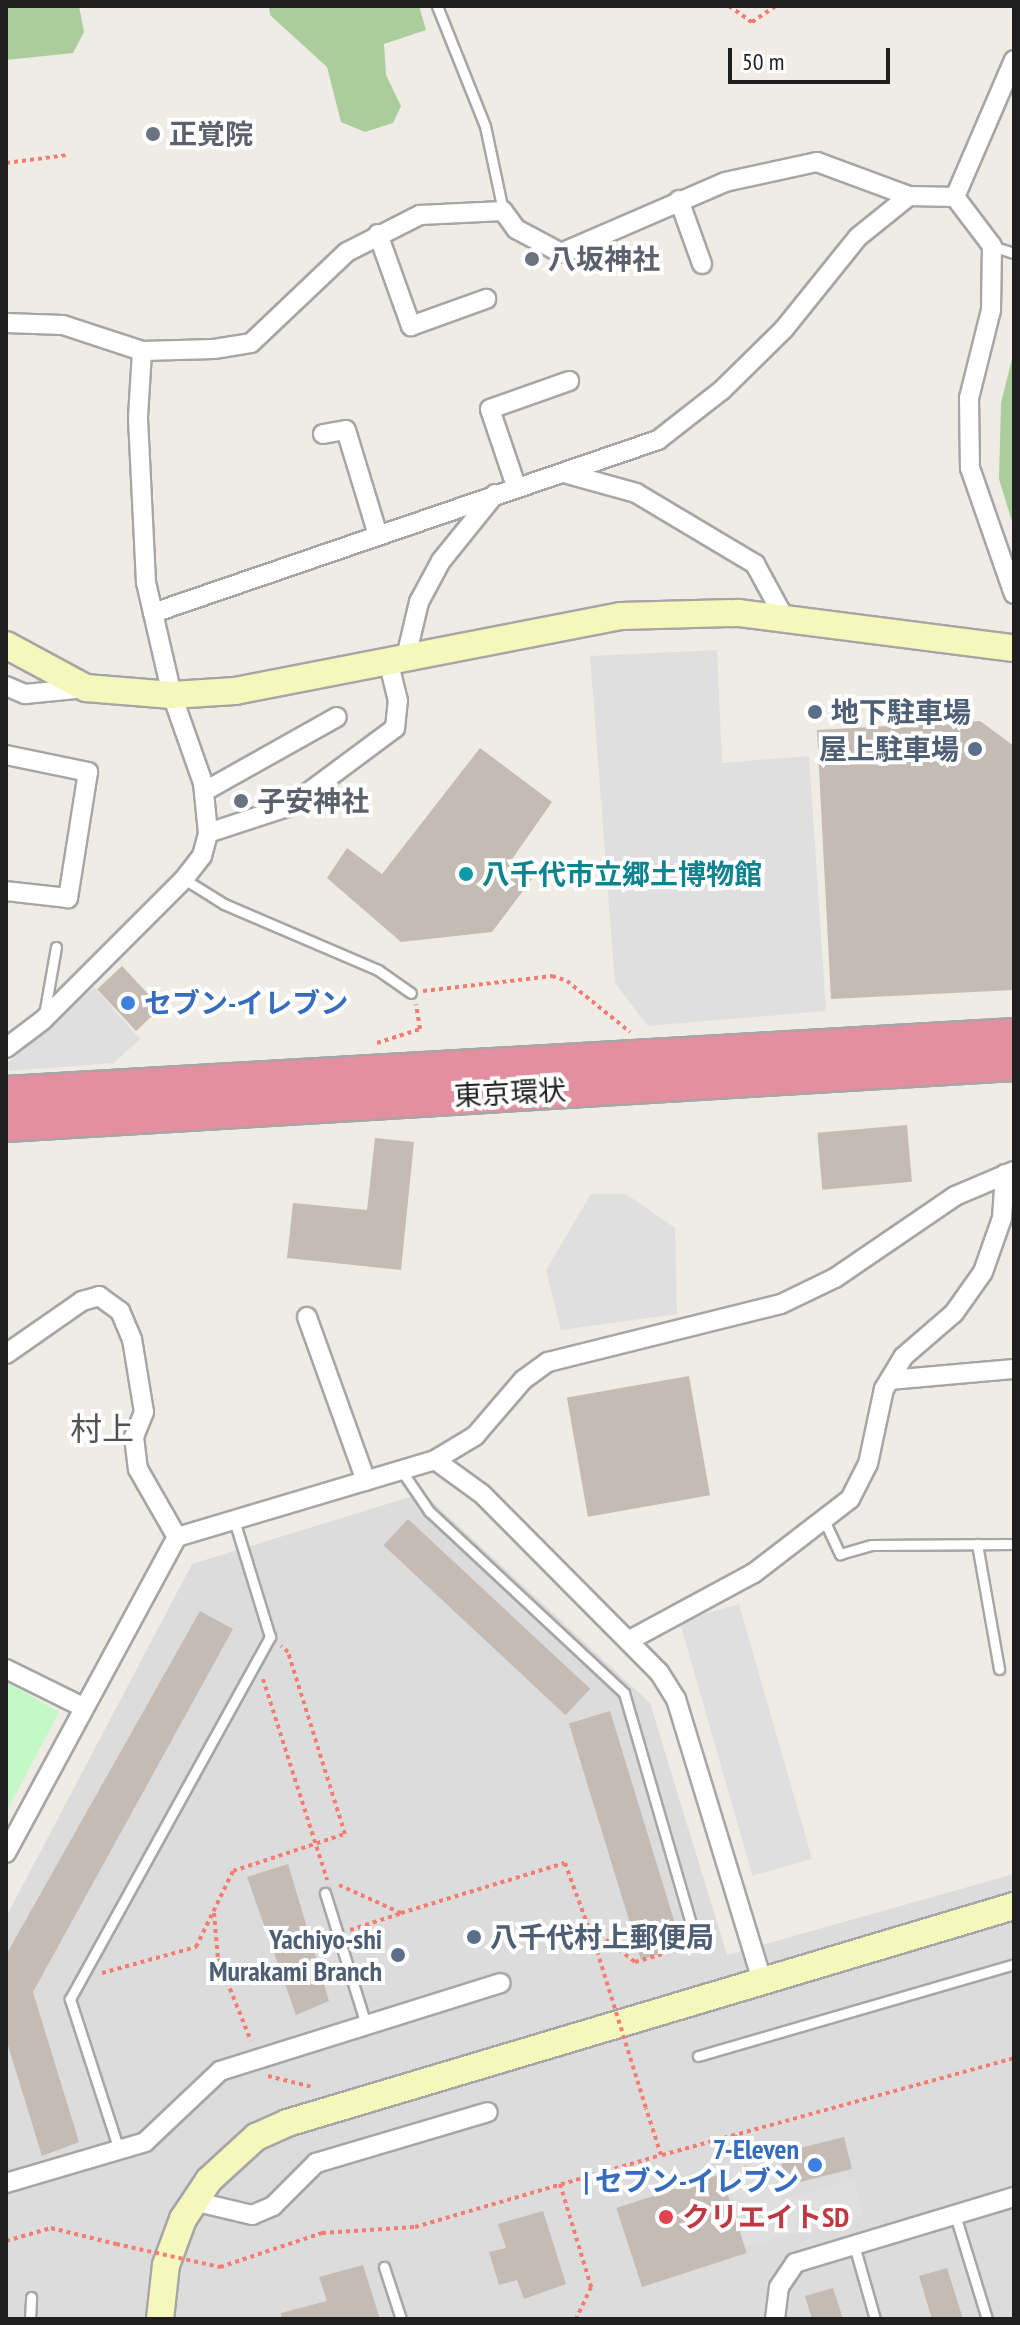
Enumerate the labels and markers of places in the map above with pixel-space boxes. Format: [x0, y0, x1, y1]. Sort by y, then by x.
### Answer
place label: 正覚院 [169, 117, 253, 151]
marker: 正覚院 [144, 125, 162, 143]
place label: 八坂神社 [548, 242, 660, 276]
marker: 八坂神社 [523, 250, 541, 268]
place label: 地下駐車場 [831, 695, 971, 729]
marker: 地下駐車場 [806, 703, 824, 721]
place label: 屋上駐車場 [819, 732, 959, 766]
marker: 屋上駐車場 [966, 740, 984, 758]
place label: 子安神社 [257, 784, 369, 818]
marker: 子安神社 [232, 792, 250, 810]
place label: 八千代市立郷土博物館 [482, 857, 762, 891]
marker: 八千代市立郷土博物館 [457, 865, 475, 883]
place label: セブン-イレブン [144, 986, 348, 1020]
marker: セブン-イレブン [119, 994, 137, 1012]
place label: 八千代村上郵便局 [490, 1920, 714, 1954]
place label: Yachiyo-shi Murakami Branch [209, 1922, 382, 1988]
marker: 八千代村上郵便局 [465, 1928, 483, 1946]
marker: Yachiyo-shi Murakami Branch [389, 1946, 407, 1964]
place label: 7-Eleven | セブン-イレブン [584, 2132, 799, 2198]
marker: 7-Eleven | セブン-イレブン [806, 2156, 824, 2174]
place label: クリエイトSD [682, 2200, 849, 2234]
marker: クリエイトSD [657, 2208, 675, 2226]

